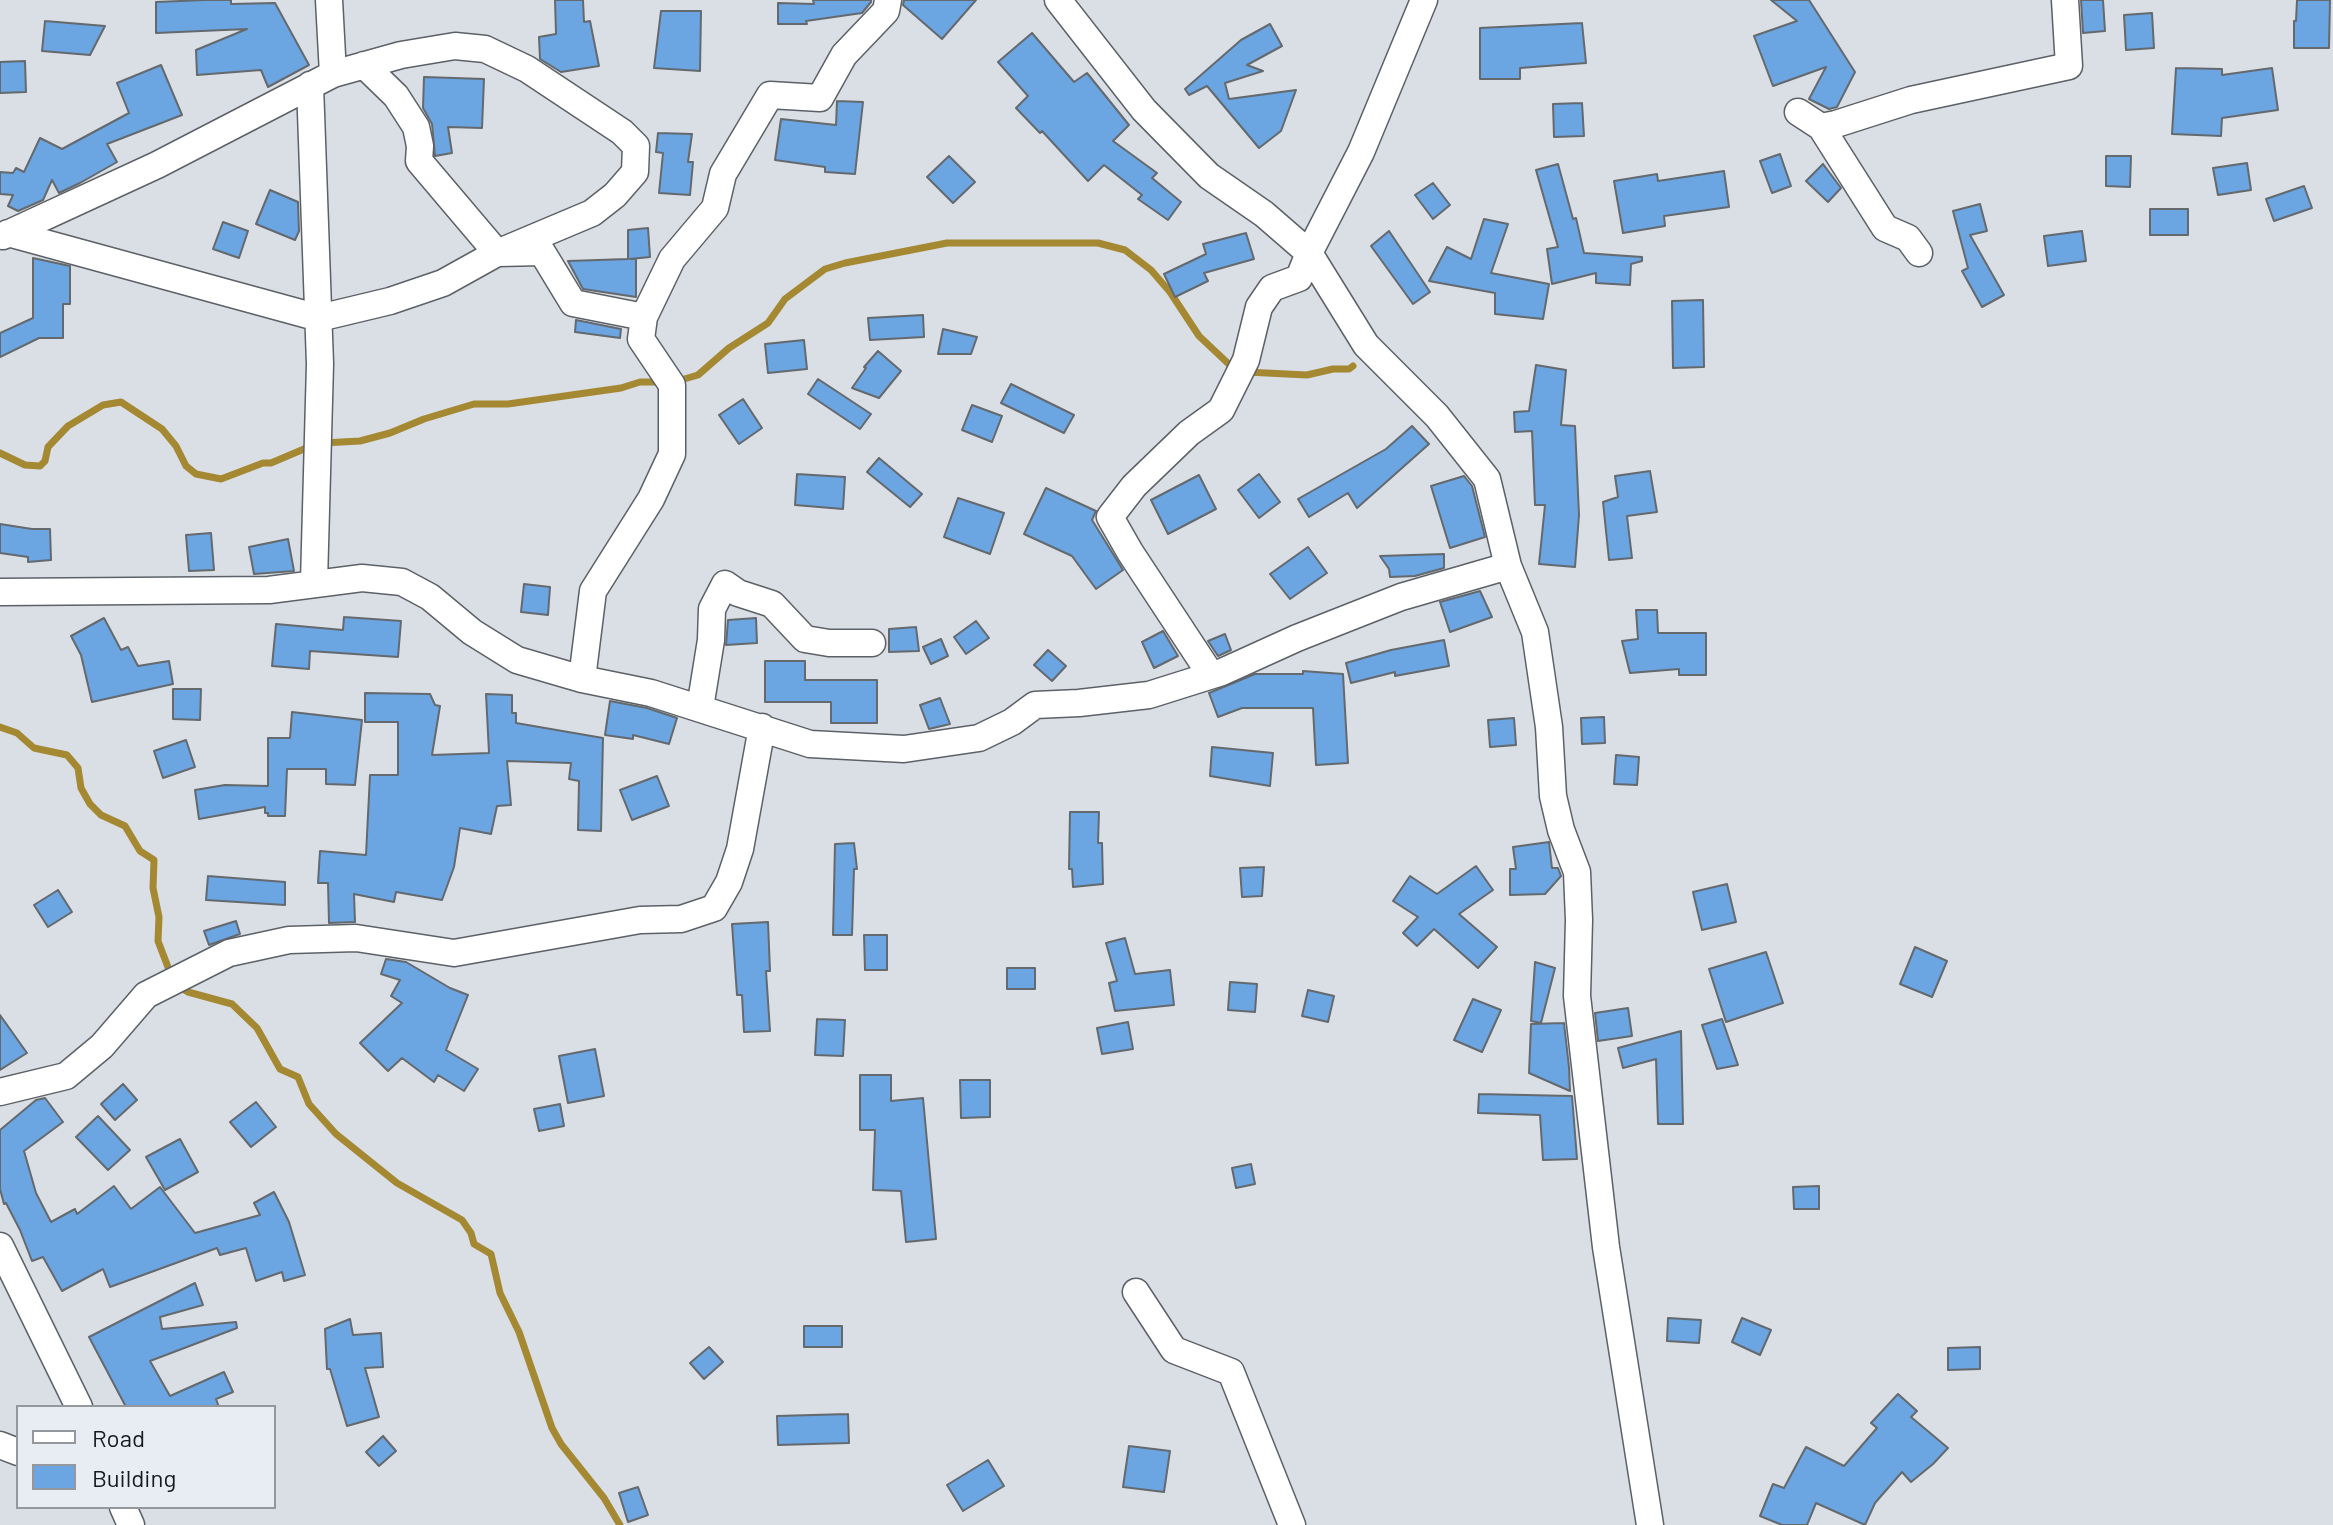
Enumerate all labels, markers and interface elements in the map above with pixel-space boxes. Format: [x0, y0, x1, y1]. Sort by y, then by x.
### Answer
legend [16, 1405, 276, 1509]
text: Road [92, 1423, 145, 1452]
text: Building [92, 1463, 176, 1492]

